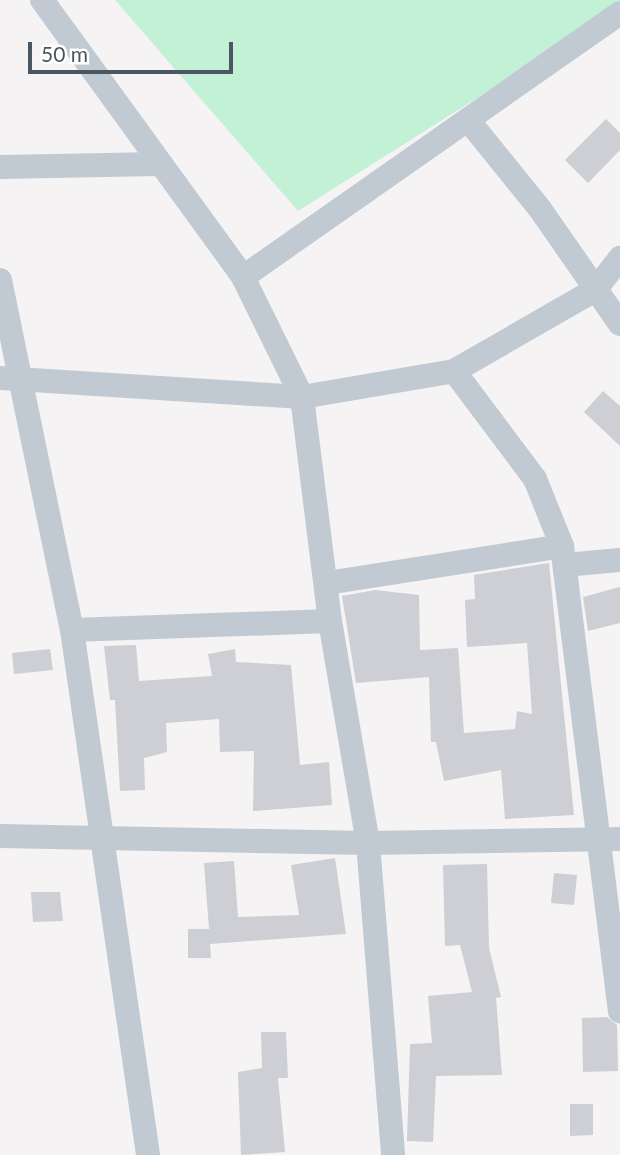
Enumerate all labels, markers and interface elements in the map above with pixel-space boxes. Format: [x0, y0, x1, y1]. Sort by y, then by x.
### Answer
scale bar [32, 28, 236, 72]
text: 50 m [41, 41, 88, 66]

